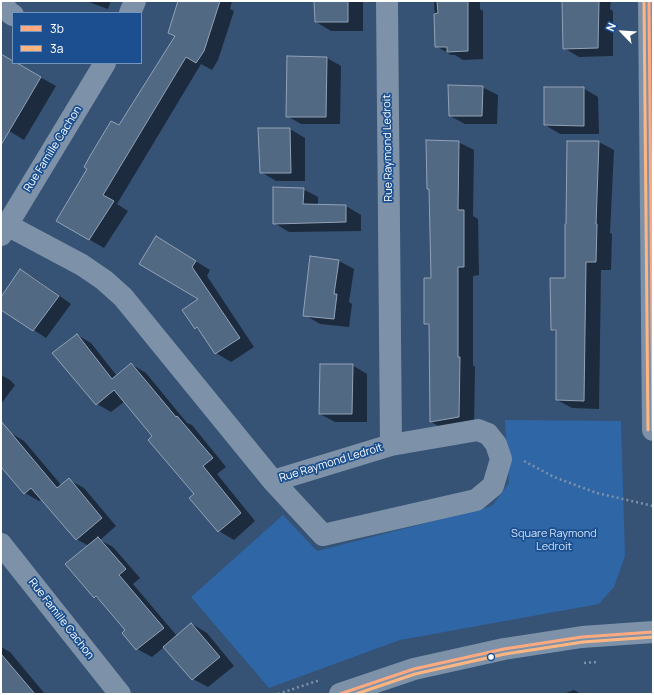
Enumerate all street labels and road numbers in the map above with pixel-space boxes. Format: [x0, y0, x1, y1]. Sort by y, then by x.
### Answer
street label: Rue Raymond Ledroit [380, 94, 396, 202]
street label: Rue Famille Cachon [21, 104, 85, 194]
street label: Rue Raymond Ledroit [278, 441, 384, 485]
street label: Rue Famille Cachon [25, 576, 97, 662]

